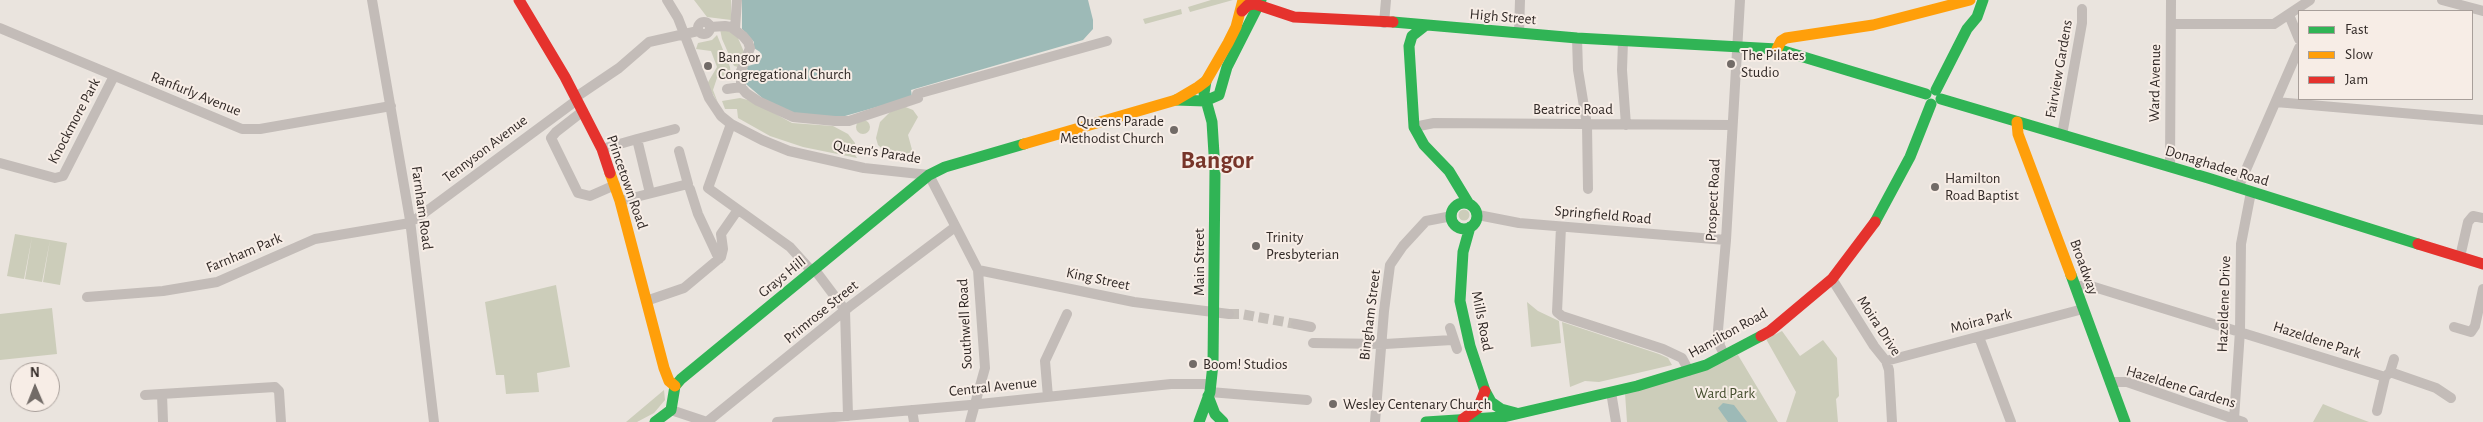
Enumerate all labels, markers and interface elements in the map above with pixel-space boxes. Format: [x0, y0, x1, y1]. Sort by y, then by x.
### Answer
street label: High Street [1469, 5, 1537, 29]
legend [2298, 10, 2473, 100]
street label: Fairview Gardens [2041, 18, 2077, 120]
text: Fast [2345, 22, 2368, 37]
street label: Ward Avenue [2145, 44, 2165, 122]
place label: The Pilates Studio [1741, 46, 1804, 81]
text: Slow [2345, 47, 2373, 62]
place label: Bangor Congregational Church [718, 48, 851, 83]
marker: The Pilates Studio [1725, 58, 1737, 70]
marker: Bangor Congregational Church [702, 60, 714, 72]
street label: Ranfurly Avenue [148, 68, 244, 120]
text: Jam [2345, 72, 2368, 87]
street label: Knockmore Park [44, 75, 104, 167]
street label: Beatrice Road [1533, 100, 1613, 118]
street label: Tennyson Avenue [439, 111, 531, 187]
place label: Queens Parade Methodist Church [1060, 112, 1164, 147]
marker: Queens Parade Methodist Church [1168, 124, 1180, 136]
street label: Princetown Road [602, 133, 652, 231]
street label: Queen's Parade [832, 136, 922, 168]
street label: Donaghadee Road [2163, 142, 2271, 190]
district label: Bangor [1181, 145, 1253, 175]
street label: Prospect Road [1702, 158, 1724, 242]
street label: Farnham Road [407, 165, 437, 251]
place label: Hamilton Road Baptist [1945, 169, 2019, 204]
marker: Hamilton Road Baptist [1929, 181, 1941, 193]
street label: Springfield Road [1554, 202, 1652, 228]
street label: Main Street [1190, 228, 1208, 296]
place label: Trinity Presbyterian [1266, 228, 1339, 263]
street label: Farnham Park [203, 229, 285, 277]
street label: Broadway [2066, 237, 2102, 297]
marker: Trinity Presbyterian [1250, 240, 1262, 252]
street label: Grays Hill [755, 252, 809, 302]
street label: Hazeldene Drive [2213, 255, 2235, 353]
street label: King Street [1065, 263, 1131, 295]
street label: Bingham Street [1356, 269, 1384, 361]
street label: Primrose Street [780, 277, 862, 347]
street label: Southwell Road [954, 278, 976, 370]
street label: Mills Road [1467, 289, 1497, 353]
street label: Moira Drive [1853, 293, 1905, 359]
street label: Hamilton Road [1685, 304, 1771, 362]
street label: Moira Park [1948, 305, 2014, 337]
street label: Hazeldene Park [2271, 317, 2363, 363]
place label: Boom! Studios [1203, 355, 1288, 373]
marker: Boom! Studios [1187, 358, 1199, 370]
north arrow [10, 362, 60, 412]
street label: Hazeldene Gardens [2124, 362, 2238, 412]
text: N [30, 366, 40, 380]
street label: Central Avenue [948, 373, 1038, 401]
park label: Ward Park [1695, 384, 1755, 402]
place label: Wesley Centenary Church [1343, 395, 1491, 413]
marker: Wesley Centenary Church [1327, 398, 1339, 410]

